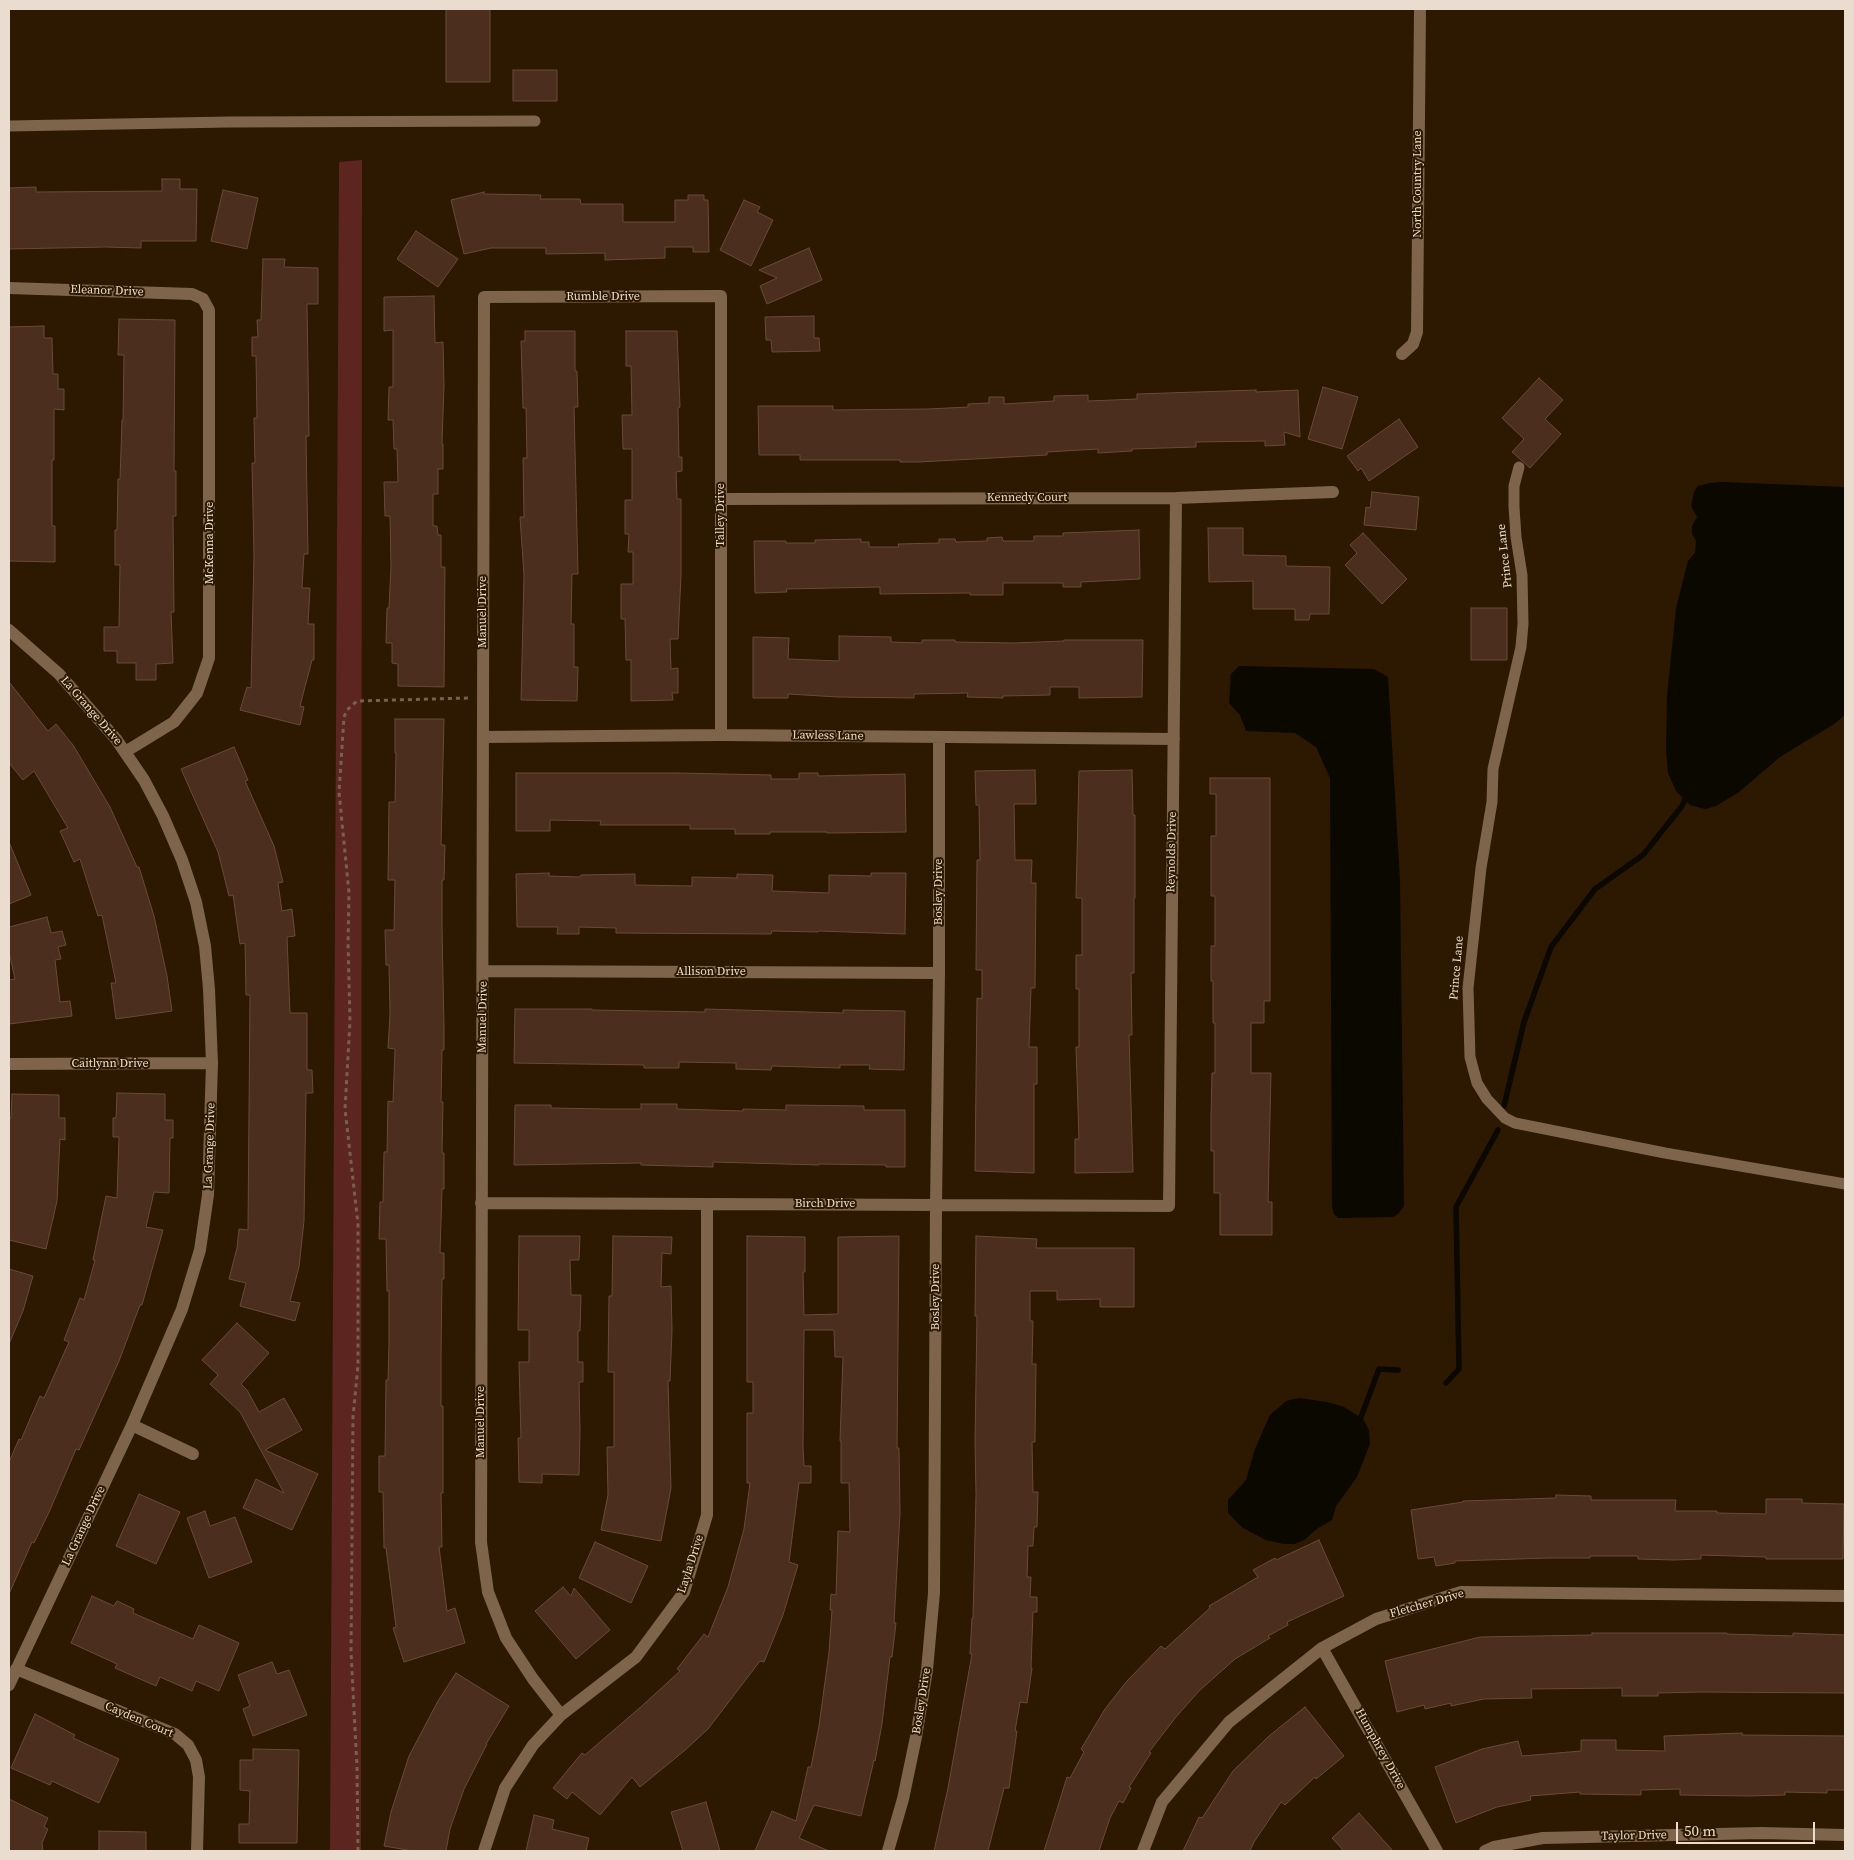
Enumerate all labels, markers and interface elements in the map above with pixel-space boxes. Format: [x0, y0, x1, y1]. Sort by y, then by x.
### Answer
street label: North Country Lane [1411, 130, 1425, 238]
street label: Eleanor Drive [70, 283, 144, 299]
street label: Rumble Drive [566, 290, 640, 304]
street label: Talley Drive [714, 483, 728, 547]
street label: Kennedy Court [987, 491, 1067, 505]
street label: McKenna Drive [203, 502, 217, 584]
street label: Prince Lane [1494, 523, 1516, 589]
street label: Manuel Drive [476, 576, 490, 648]
street label: La Grange Drive [57, 674, 125, 748]
street label: Lawless Lane [792, 728, 864, 744]
street label: Reynolds Drive [1164, 811, 1180, 893]
street label: Bosley Drive [932, 859, 946, 925]
street label: Prince Lane [1447, 935, 1467, 1001]
street label: Allison Drive [676, 965, 746, 979]
street label: Manuel Drive [475, 981, 491, 1053]
street label: Caitlynn Drive [71, 1057, 149, 1071]
street label: La Grange Drive [201, 1103, 219, 1189]
street label: Birch Drive [795, 1197, 855, 1211]
street label: Bosley Drive [929, 1264, 943, 1330]
street label: Manuel Drive [474, 1386, 488, 1458]
street label: La Grange Drive [59, 1484, 109, 1568]
street label: Layla Drive [675, 1533, 707, 1595]
street label: Fletcher Drive [1388, 1587, 1466, 1621]
street label: Bosley Drive [910, 1667, 934, 1735]
street label: Cayden Court [103, 1699, 175, 1741]
street label: Humphrey Drive [1352, 1706, 1408, 1792]
scale bar [1679, 1812, 1818, 1844]
text: 50 m [1684, 1820, 1716, 1841]
street label: Taylor Drive [1601, 1828, 1667, 1844]

